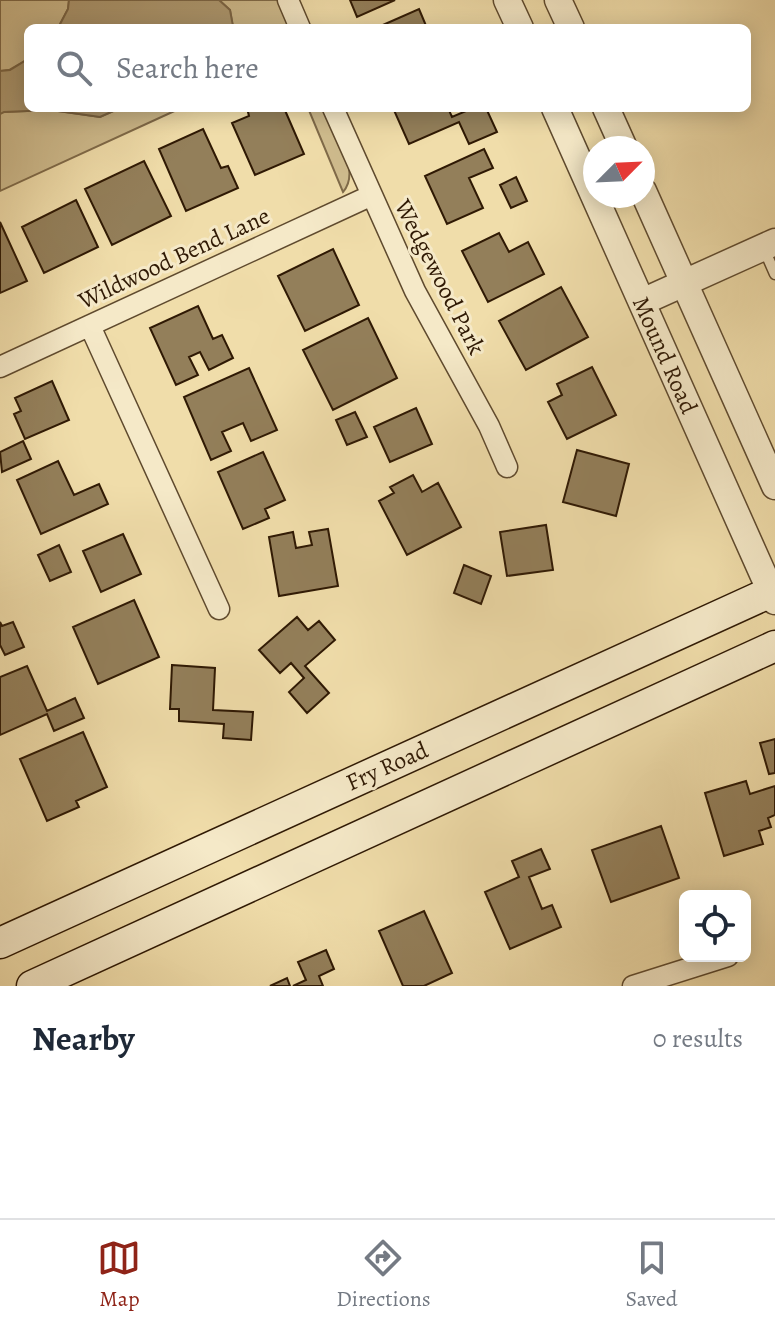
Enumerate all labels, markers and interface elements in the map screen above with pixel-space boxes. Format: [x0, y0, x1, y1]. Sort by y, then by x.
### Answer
search box [24, 24, 751, 112]
icon: search [52, 46, 96, 90]
text: Search here [116, 48, 259, 88]
north arrow [583, 136, 655, 208]
street label: Wedgewood Park [387, 193, 493, 360]
street label: Wildwood Bend Lane [72, 200, 275, 317]
street label: Mound Road [625, 291, 705, 419]
street label: Fry Road [341, 734, 433, 798]
map controls [679, 890, 751, 962]
button: locate [679, 890, 751, 962]
text: Nearby [32, 1015, 135, 1062]
text: 0 results [653, 1021, 743, 1056]
tab: Map [97, 1236, 141, 1314]
tab: Directions [336, 1236, 431, 1314]
tab: Saved [625, 1236, 678, 1314]

